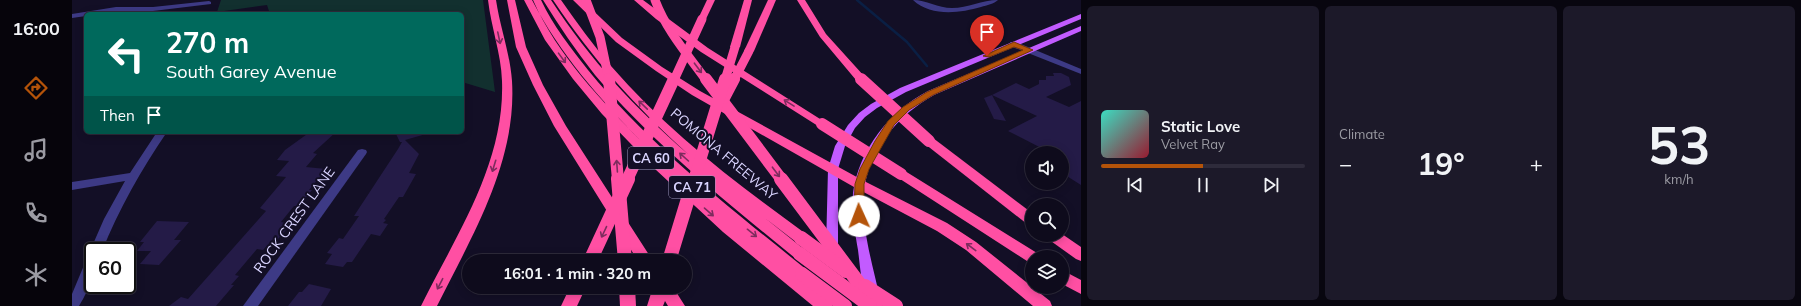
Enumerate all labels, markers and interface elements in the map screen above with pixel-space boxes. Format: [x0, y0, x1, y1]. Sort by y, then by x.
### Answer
pin [970, 15, 1004, 56]
text: 16:00 [12, 17, 60, 40]
icon: arrive [976, 21, 998, 43]
text: 270 m [166, 25, 249, 60]
icon: left [100, 28, 152, 80]
one-way arrow [495, 31, 503, 44]
one-way arrow [557, 52, 566, 63]
text: South Garey Avenue [166, 60, 336, 83]
one-way arrow [694, 62, 702, 73]
icon: directions [22, 74, 50, 102]
one-way arrow [784, 99, 795, 107]
one-way arrow [638, 100, 648, 110]
icon: arrive [143, 104, 165, 126]
street label: POMONA FREEWAY [667, 104, 781, 204]
text: Then [100, 106, 135, 125]
text: 53 [1648, 112, 1710, 177]
text: Static Love [1161, 117, 1240, 136]
text: Climate [1339, 126, 1385, 142]
icon: music [22, 136, 50, 164]
text: Velvet Ray [1161, 136, 1225, 152]
text: 19° [1417, 145, 1465, 183]
map controls [1025, 146, 1069, 294]
button: sound [1025, 146, 1069, 190]
road number: CA 60 [628, 147, 674, 169]
text: − [1339, 150, 1352, 178]
text: + [1530, 150, 1543, 178]
one-way arrow [679, 152, 689, 161]
one-way arrow [490, 159, 497, 172]
one-way arrow [614, 160, 621, 173]
street label: ROCK CREST LANE [249, 163, 339, 277]
one-way arrow [772, 166, 780, 177]
text: km/h [1664, 171, 1694, 187]
icon: previous [1124, 174, 1146, 196]
icon: pause [1192, 174, 1214, 196]
icon: next [1260, 174, 1282, 196]
road number: CA 71 [669, 176, 715, 198]
position arrow [838, 195, 880, 237]
button: search [1025, 198, 1069, 242]
icon: phone [22, 199, 50, 227]
one-way arrow [704, 207, 714, 216]
one-way arrow [599, 226, 607, 238]
one-way arrow [746, 228, 757, 237]
speed limit sign: 60 [84, 242, 136, 294]
one-way arrow [965, 243, 976, 251]
button: layers [1025, 250, 1069, 294]
icon: climate [22, 261, 50, 289]
text: 16:01 · 1 min · 320 m [503, 264, 651, 283]
one-way arrow [436, 278, 443, 290]

